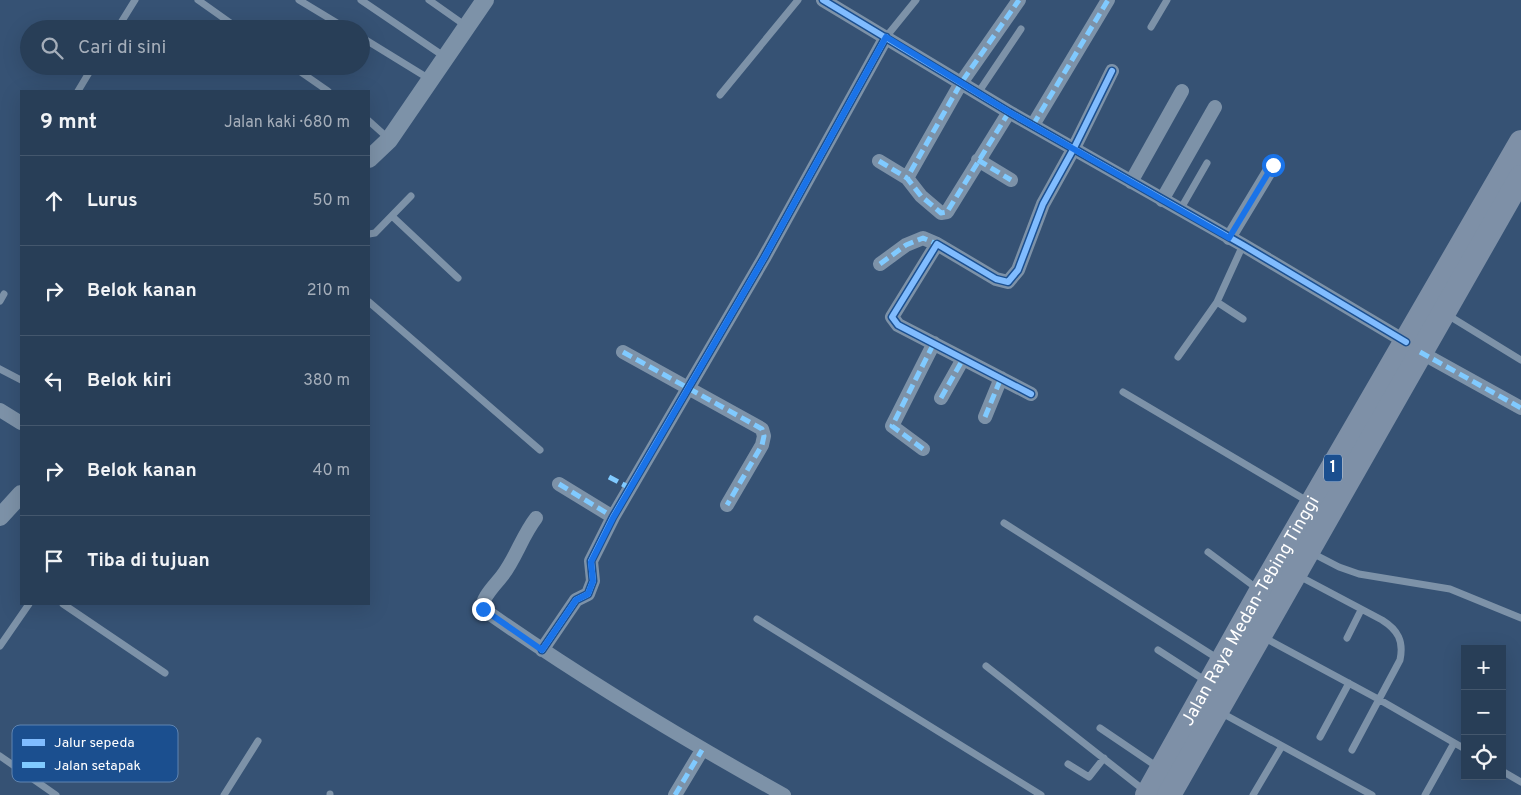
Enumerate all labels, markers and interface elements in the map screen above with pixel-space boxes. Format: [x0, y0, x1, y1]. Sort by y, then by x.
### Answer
search box [20, 20, 370, 75]
icon: search [38, 34, 66, 62]
text: Cari di sini [78, 36, 166, 60]
text: 9 mnt [40, 109, 97, 136]
text: Jalan kaki · 680 m [224, 113, 350, 133]
route start [1262, 154, 1285, 177]
icon: ahead [40, 187, 68, 215]
text: Lurus [87, 189, 138, 213]
text: 50 m [313, 191, 350, 211]
icon: right [40, 277, 68, 305]
text: Belok kanan [87, 279, 197, 303]
text: 210 m [307, 281, 350, 301]
icon: left [40, 367, 68, 395]
text: Belok kiri [87, 369, 172, 393]
text: 380 m [303, 371, 350, 391]
road number: 1 [1324, 454, 1342, 482]
icon: right [40, 457, 68, 485]
text: Belok kanan [87, 459, 197, 483]
text: 40 m [312, 461, 350, 481]
street label: Jalan Raya Medan-Tebing Tinggi [1176, 492, 1325, 730]
icon: arrive [40, 547, 68, 575]
text: Tiba di tujuan [87, 549, 210, 573]
route end [472, 598, 495, 621]
map controls [1461, 645, 1506, 780]
button: + [1461, 645, 1506, 690]
button: − [1461, 690, 1506, 735]
legend [12, 725, 178, 782]
text: Jalur sepeda [54, 735, 135, 752]
button: locate [1461, 735, 1506, 780]
text: Jalan setapak [54, 758, 141, 775]

